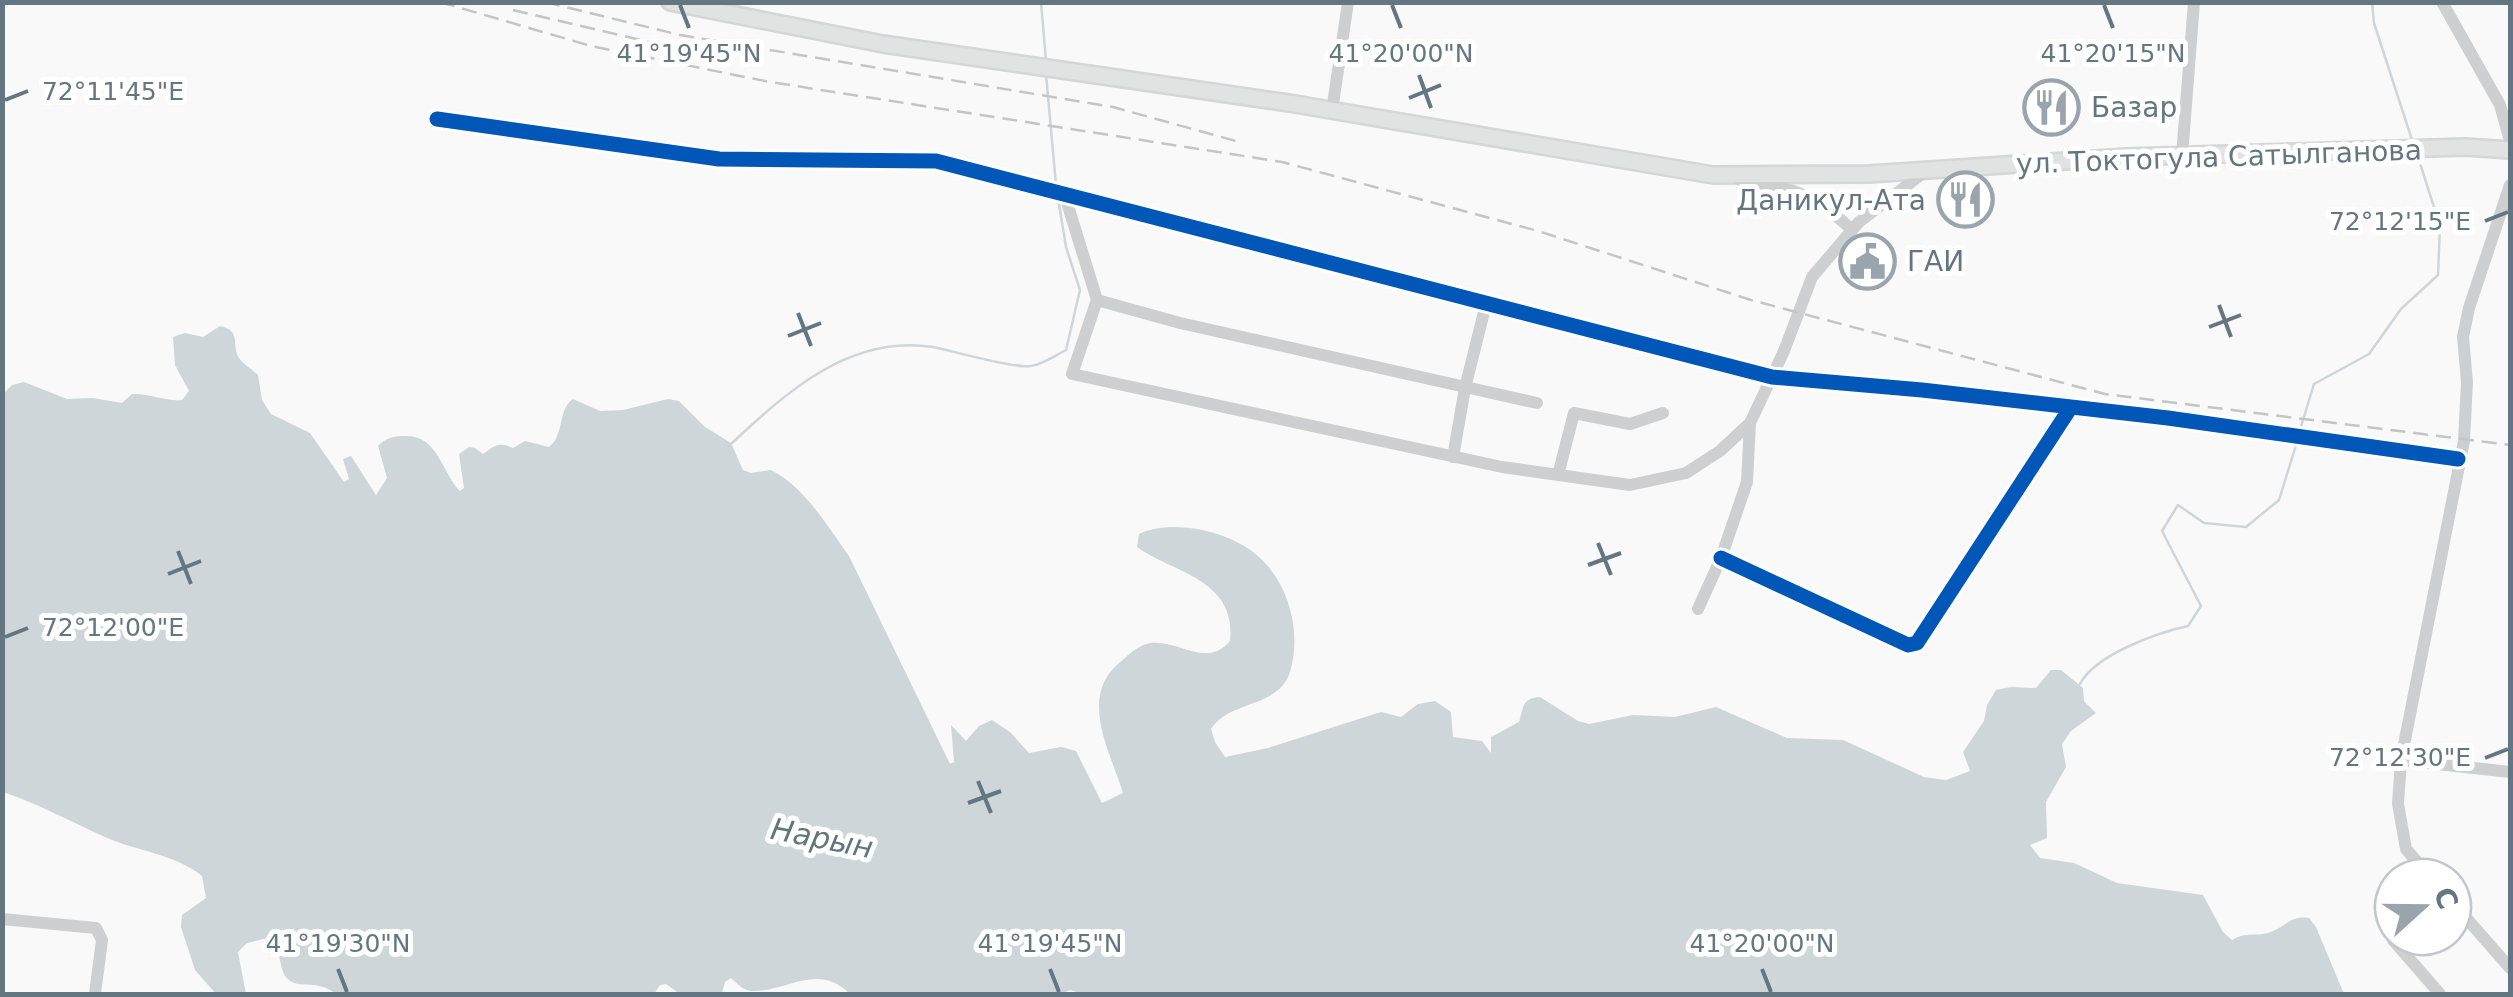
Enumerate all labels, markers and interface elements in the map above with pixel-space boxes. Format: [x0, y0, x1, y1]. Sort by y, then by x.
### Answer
text: 41°19'45"N [616, 39, 762, 68]
text: 41°20'00"N [1328, 39, 1474, 68]
text: 41°20'15"N [2040, 39, 2186, 68]
text: 72°11'45"E [42, 77, 184, 106]
restaurant icon: Базар [2022, 77, 2082, 137]
place label: Базар [2091, 91, 2177, 124]
street label: ул. Токтогула Сатылганова [2016, 133, 2422, 181]
restaurant icon: Даникул-Ата [1935, 170, 1995, 230]
place label: Даникул-Ата [1736, 184, 1926, 217]
text: 72°12'15"E [2329, 207, 2471, 236]
public building icon: ГАИ [1838, 231, 1898, 291]
place label: ГАИ [1907, 245, 1964, 278]
text: 72°12'00"E [42, 613, 184, 642]
text: 72°12'30"E [2329, 743, 2471, 772]
water label: Нарын [768, 811, 876, 865]
north arrow [2373, 857, 2473, 957]
text: С [2427, 883, 2465, 914]
text: 41°19'30"N [265, 929, 411, 958]
text: 41°19'45"N [977, 929, 1123, 958]
text: 41°20'00"N [1689, 929, 1835, 958]

